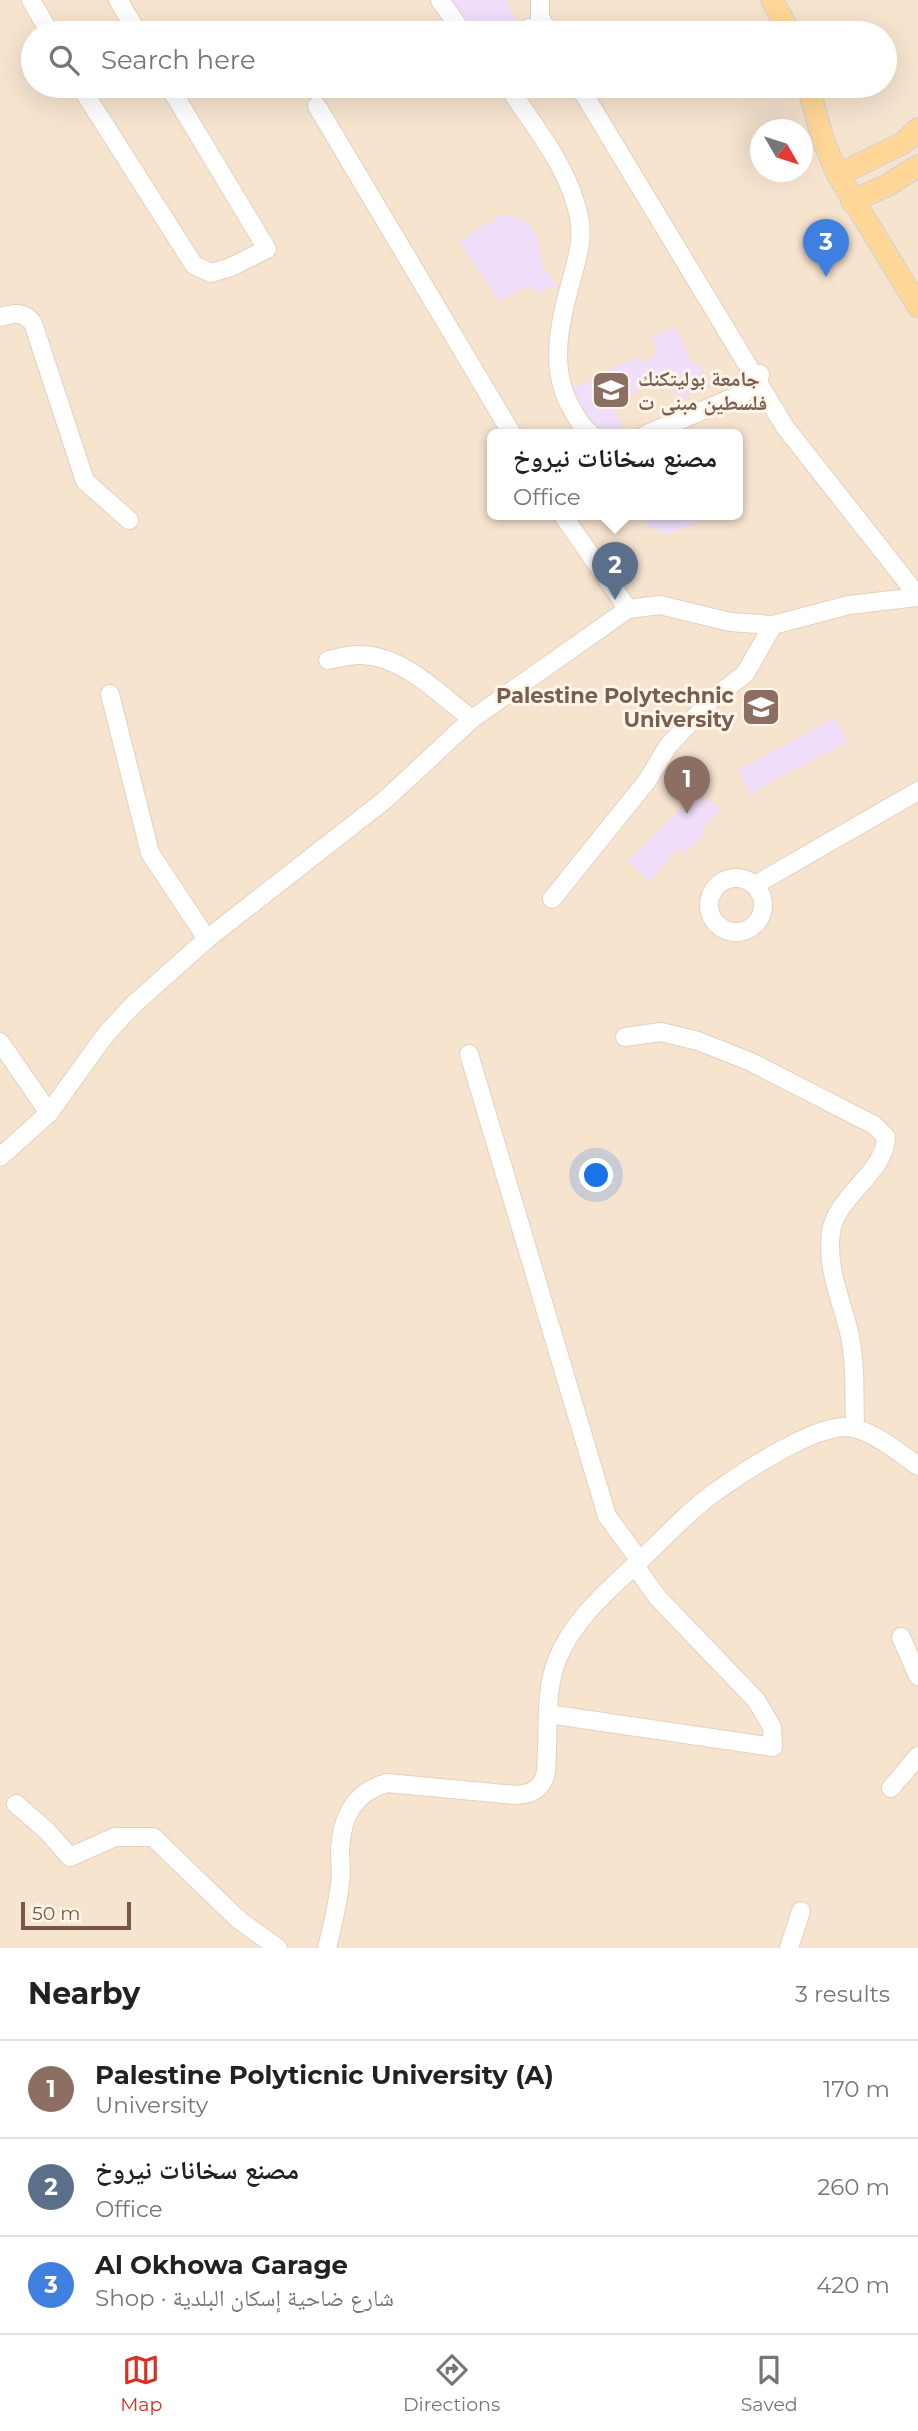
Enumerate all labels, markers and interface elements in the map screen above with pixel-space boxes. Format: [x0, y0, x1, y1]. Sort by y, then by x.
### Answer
search box [21, 21, 897, 98]
icon: search [45, 41, 83, 79]
text: Search here [101, 44, 256, 76]
north arrow [750, 119, 813, 182]
pin: 3 [803, 219, 849, 277]
place label: جامعة بوليتكنك فلسطين مبنى ت [638, 366, 767, 416]
school or university icon: جامعة بوليتكنك فلسطين مبنى ت [590, 369, 632, 411]
popup [487, 429, 743, 520]
text: مصنع سخانات نيروخ [513, 442, 717, 474]
text: Office [513, 483, 581, 511]
pin: 2 [592, 542, 638, 600]
place label: Palestine Polytechnic University [496, 683, 735, 732]
school or university icon: Palestine Polytechnic University [740, 686, 782, 728]
pin: 1 [664, 756, 710, 814]
your location [579, 1158, 613, 1192]
scale bar [21, 1899, 131, 1931]
text: 50 m [32, 1902, 80, 1925]
text: Nearby [28, 1975, 140, 2012]
text: 3 results [795, 1980, 890, 2008]
text: Palestine Polyticnic University (A) [95, 2059, 554, 2091]
text: 1 [46, 2075, 56, 2103]
text: 170 m [823, 2075, 890, 2103]
text: University [95, 2091, 208, 2119]
text: مصنع سخانات نيروخ [95, 2154, 299, 2186]
text: 2 [44, 2173, 58, 2201]
text: 260 m [817, 2173, 890, 2201]
text: Office [95, 2195, 163, 2223]
text: Al Okhowa Garage [95, 2249, 348, 2281]
text: 3 [44, 2271, 58, 2299]
text: 420 m [816, 2271, 890, 2299]
text: Shop · شارع ضاحية إسكان البلدية [95, 2284, 394, 2312]
tab: Map [120, 2351, 162, 2416]
tab: Directions [403, 2351, 500, 2416]
tab: Saved [741, 2351, 798, 2416]

